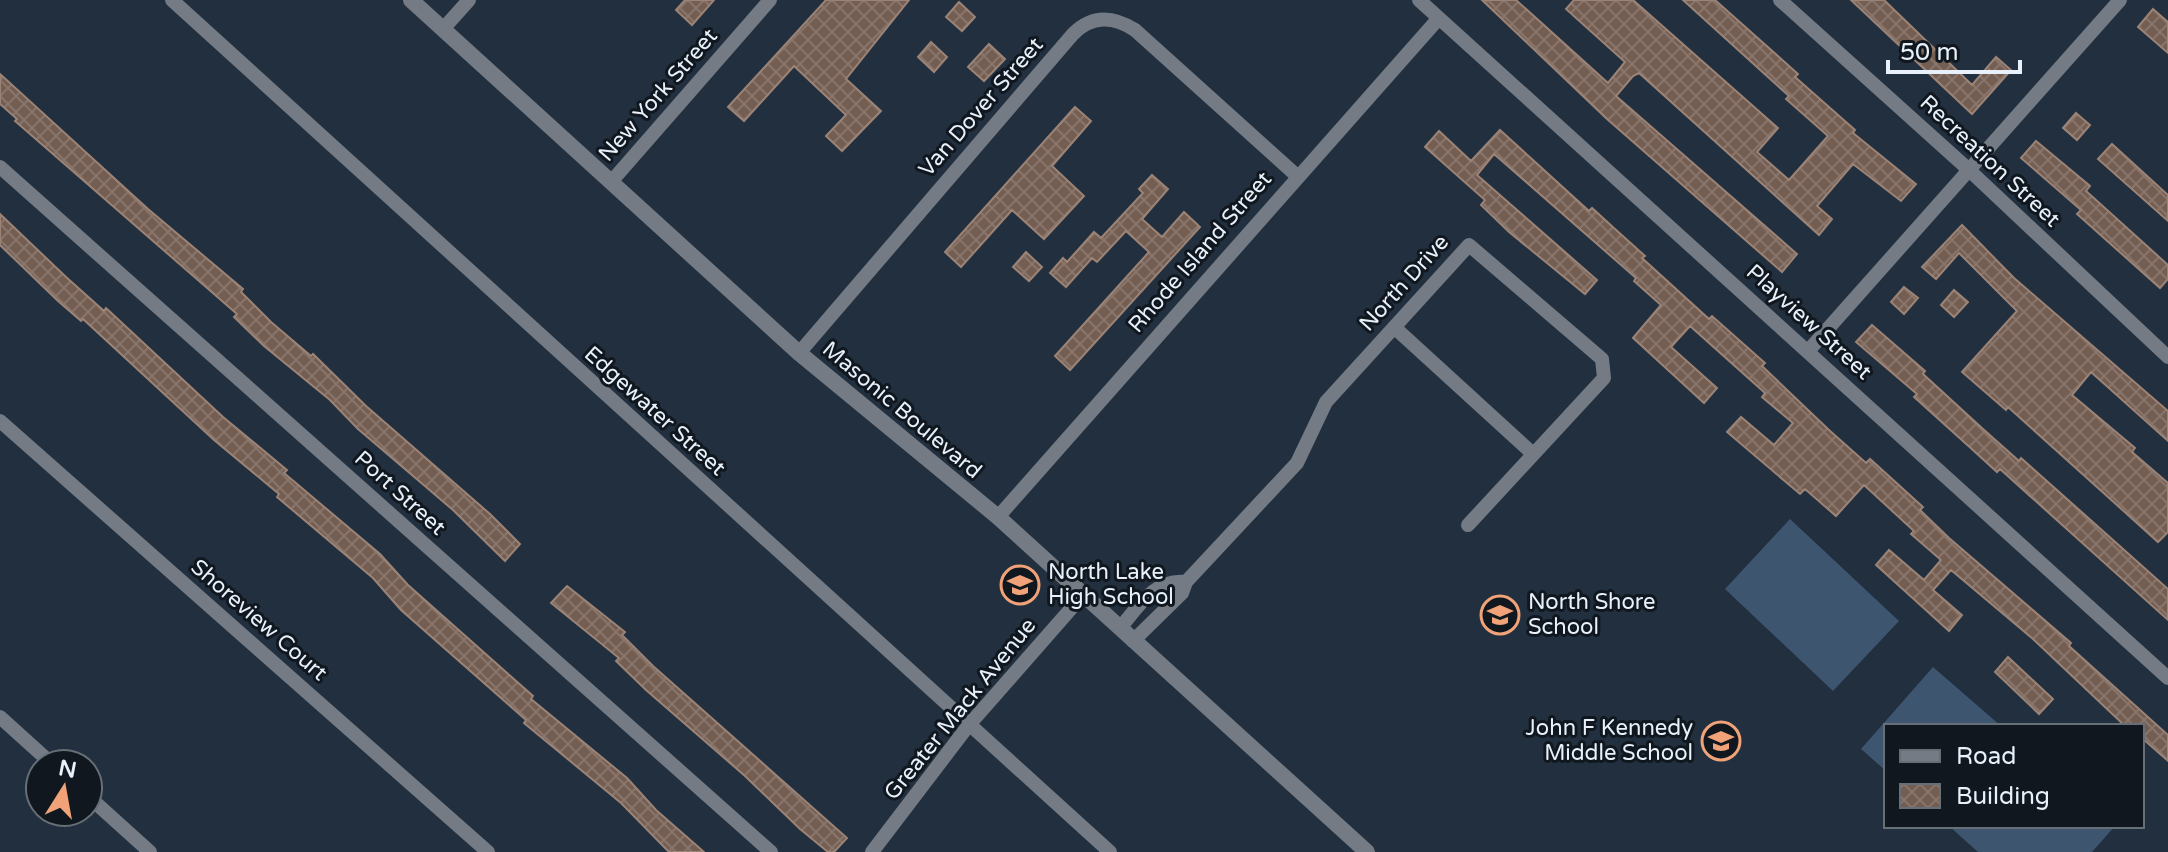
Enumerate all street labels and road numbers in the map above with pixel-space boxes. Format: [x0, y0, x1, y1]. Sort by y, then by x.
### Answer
street label: New York Street [593, 23, 723, 167]
street label: Van Dover Street [914, 32, 1048, 182]
street label: Recreation Street [1915, 90, 2065, 232]
street label: Rhode Island Street [1123, 166, 1277, 338]
street label: North Drive [1354, 229, 1454, 337]
street label: Playview Street [1741, 259, 1877, 385]
street label: Masonic Boulevard [817, 336, 987, 484]
street label: Edgewater Street [579, 341, 731, 481]
street label: Port Street [349, 445, 451, 541]
street label: Shoreview Court [186, 554, 332, 686]
street label: Greater Mack Avenue [879, 613, 1041, 805]

